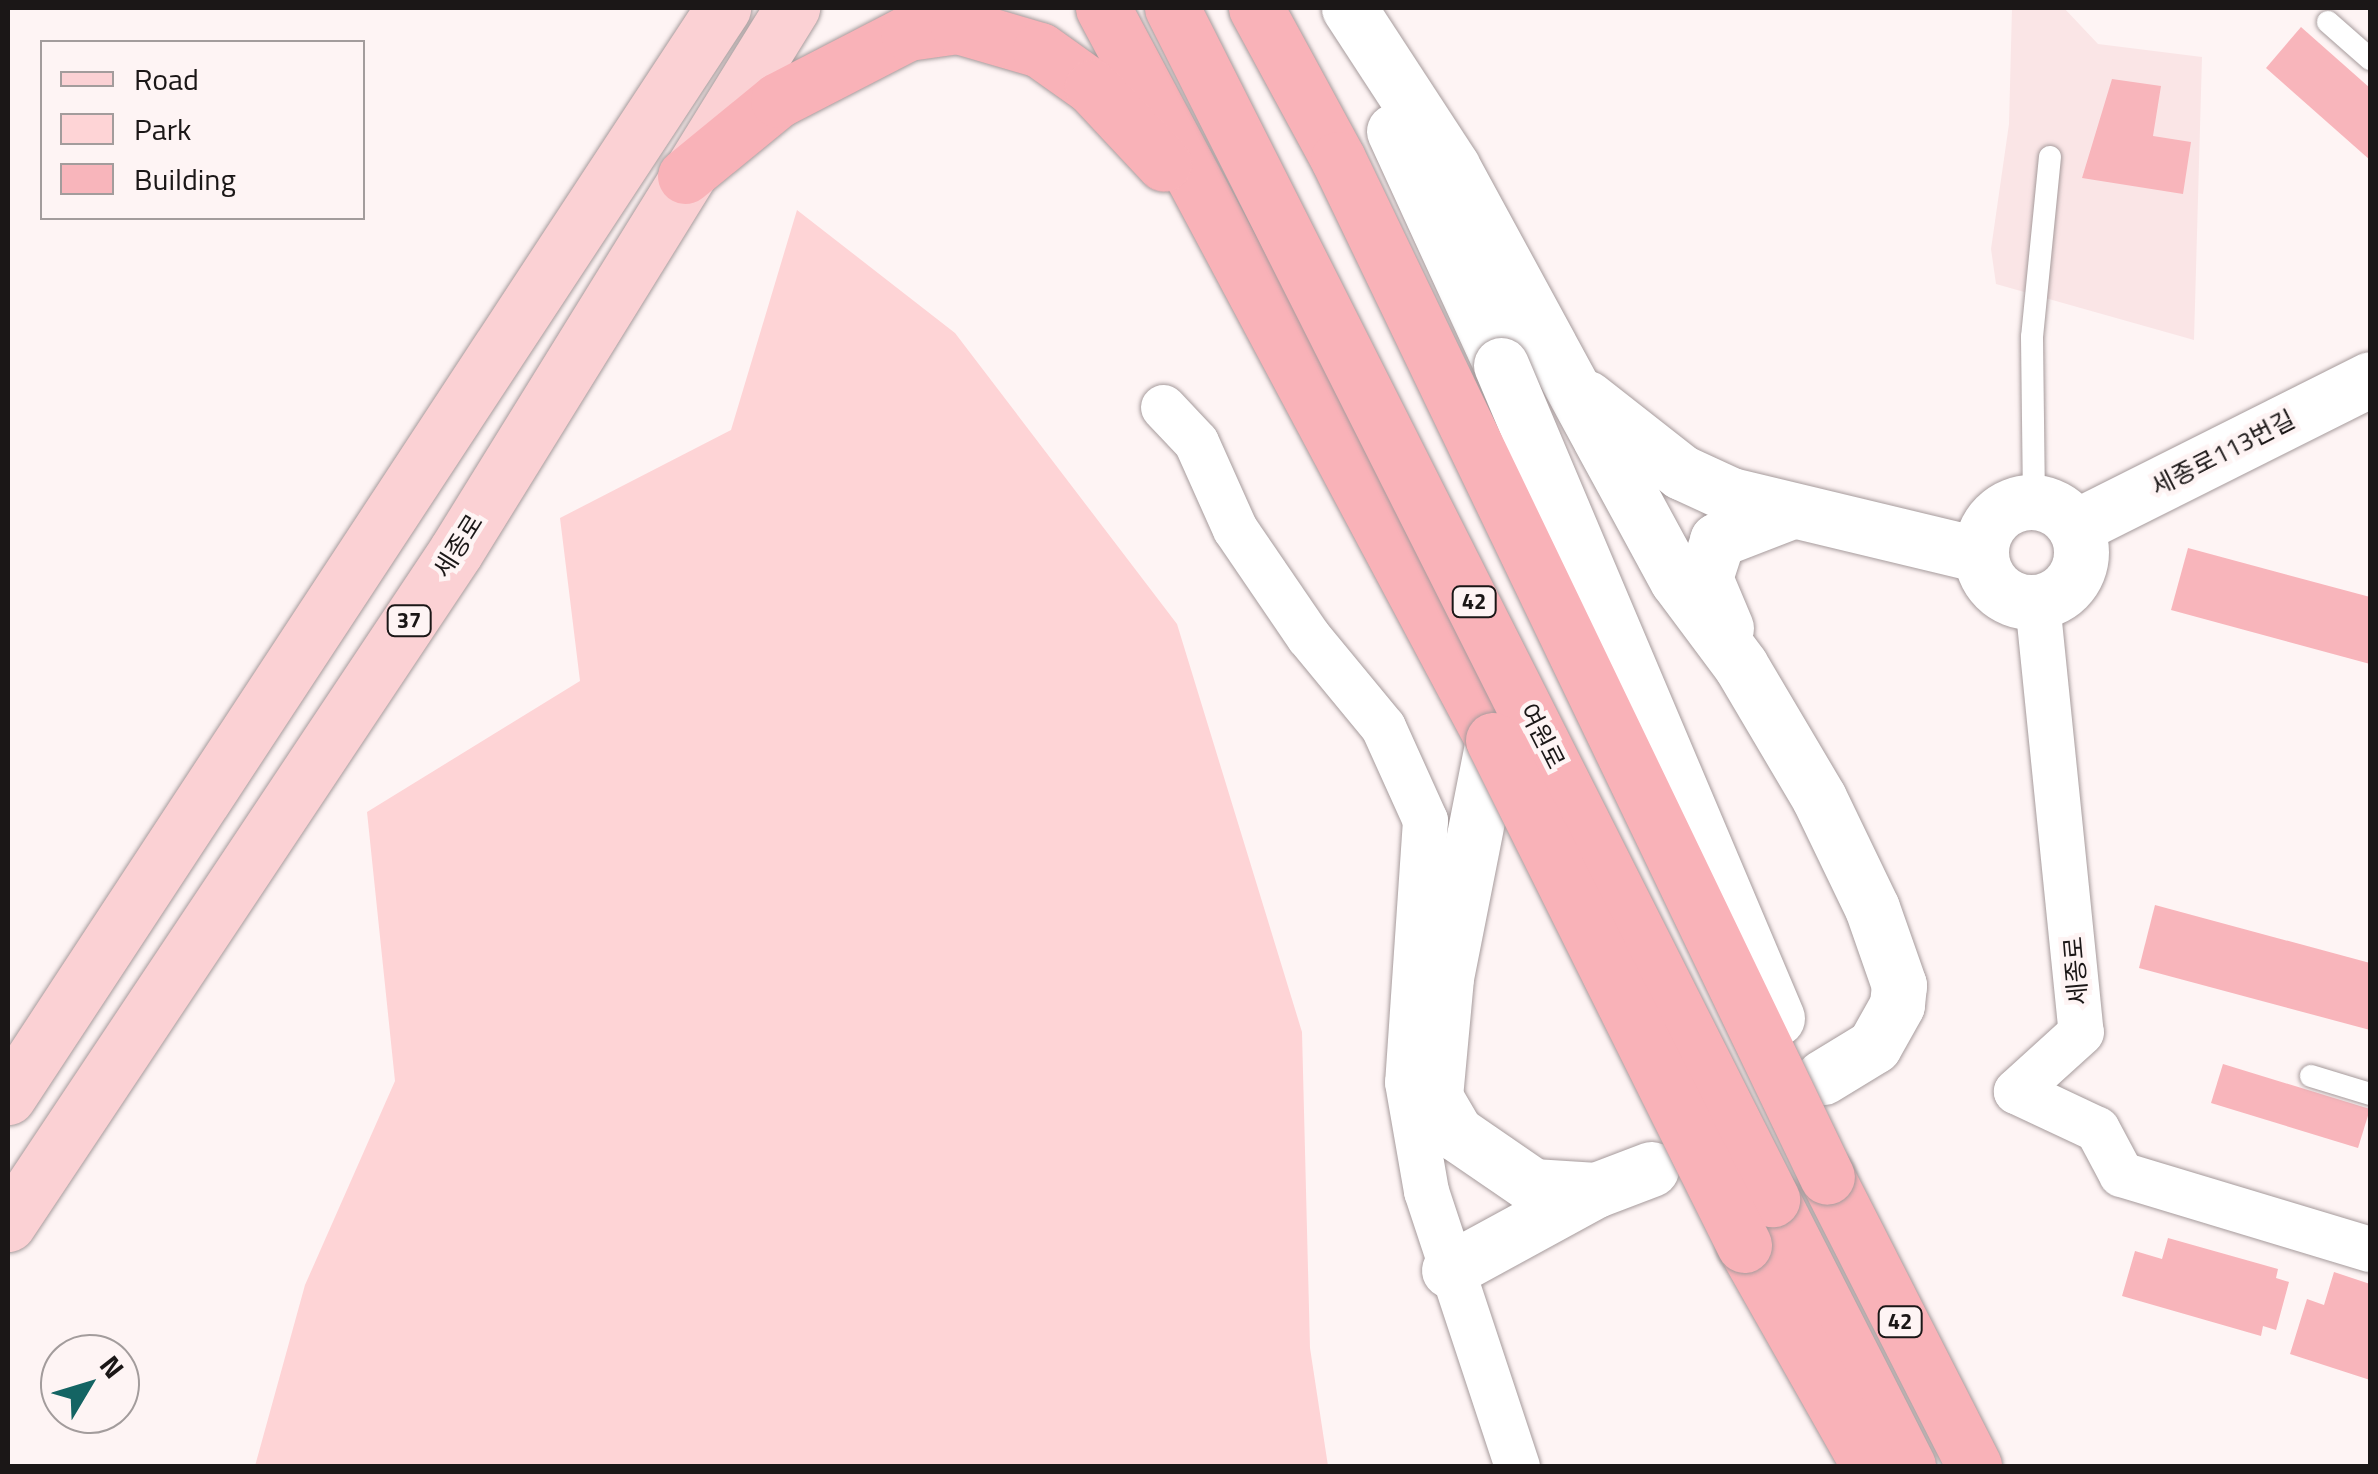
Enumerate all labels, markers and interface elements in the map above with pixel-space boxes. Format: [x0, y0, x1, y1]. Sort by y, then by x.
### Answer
legend [40, 40, 365, 220]
text: Road [134, 56, 199, 102]
text: Park [134, 106, 191, 152]
text: Building [134, 156, 236, 202]
street label: 세종로113번길 [2146, 404, 2300, 502]
street label: 세종로 [427, 509, 489, 583]
road number: 42 [1452, 585, 1496, 619]
road number: 37 [386, 604, 432, 638]
street label: 여원로 [1513, 698, 1571, 774]
street label: 세종로 [2058, 935, 2094, 1007]
road number: 42 [1878, 1305, 1922, 1339]
north arrow [40, 1334, 140, 1434]
text: N [90, 1346, 135, 1387]

